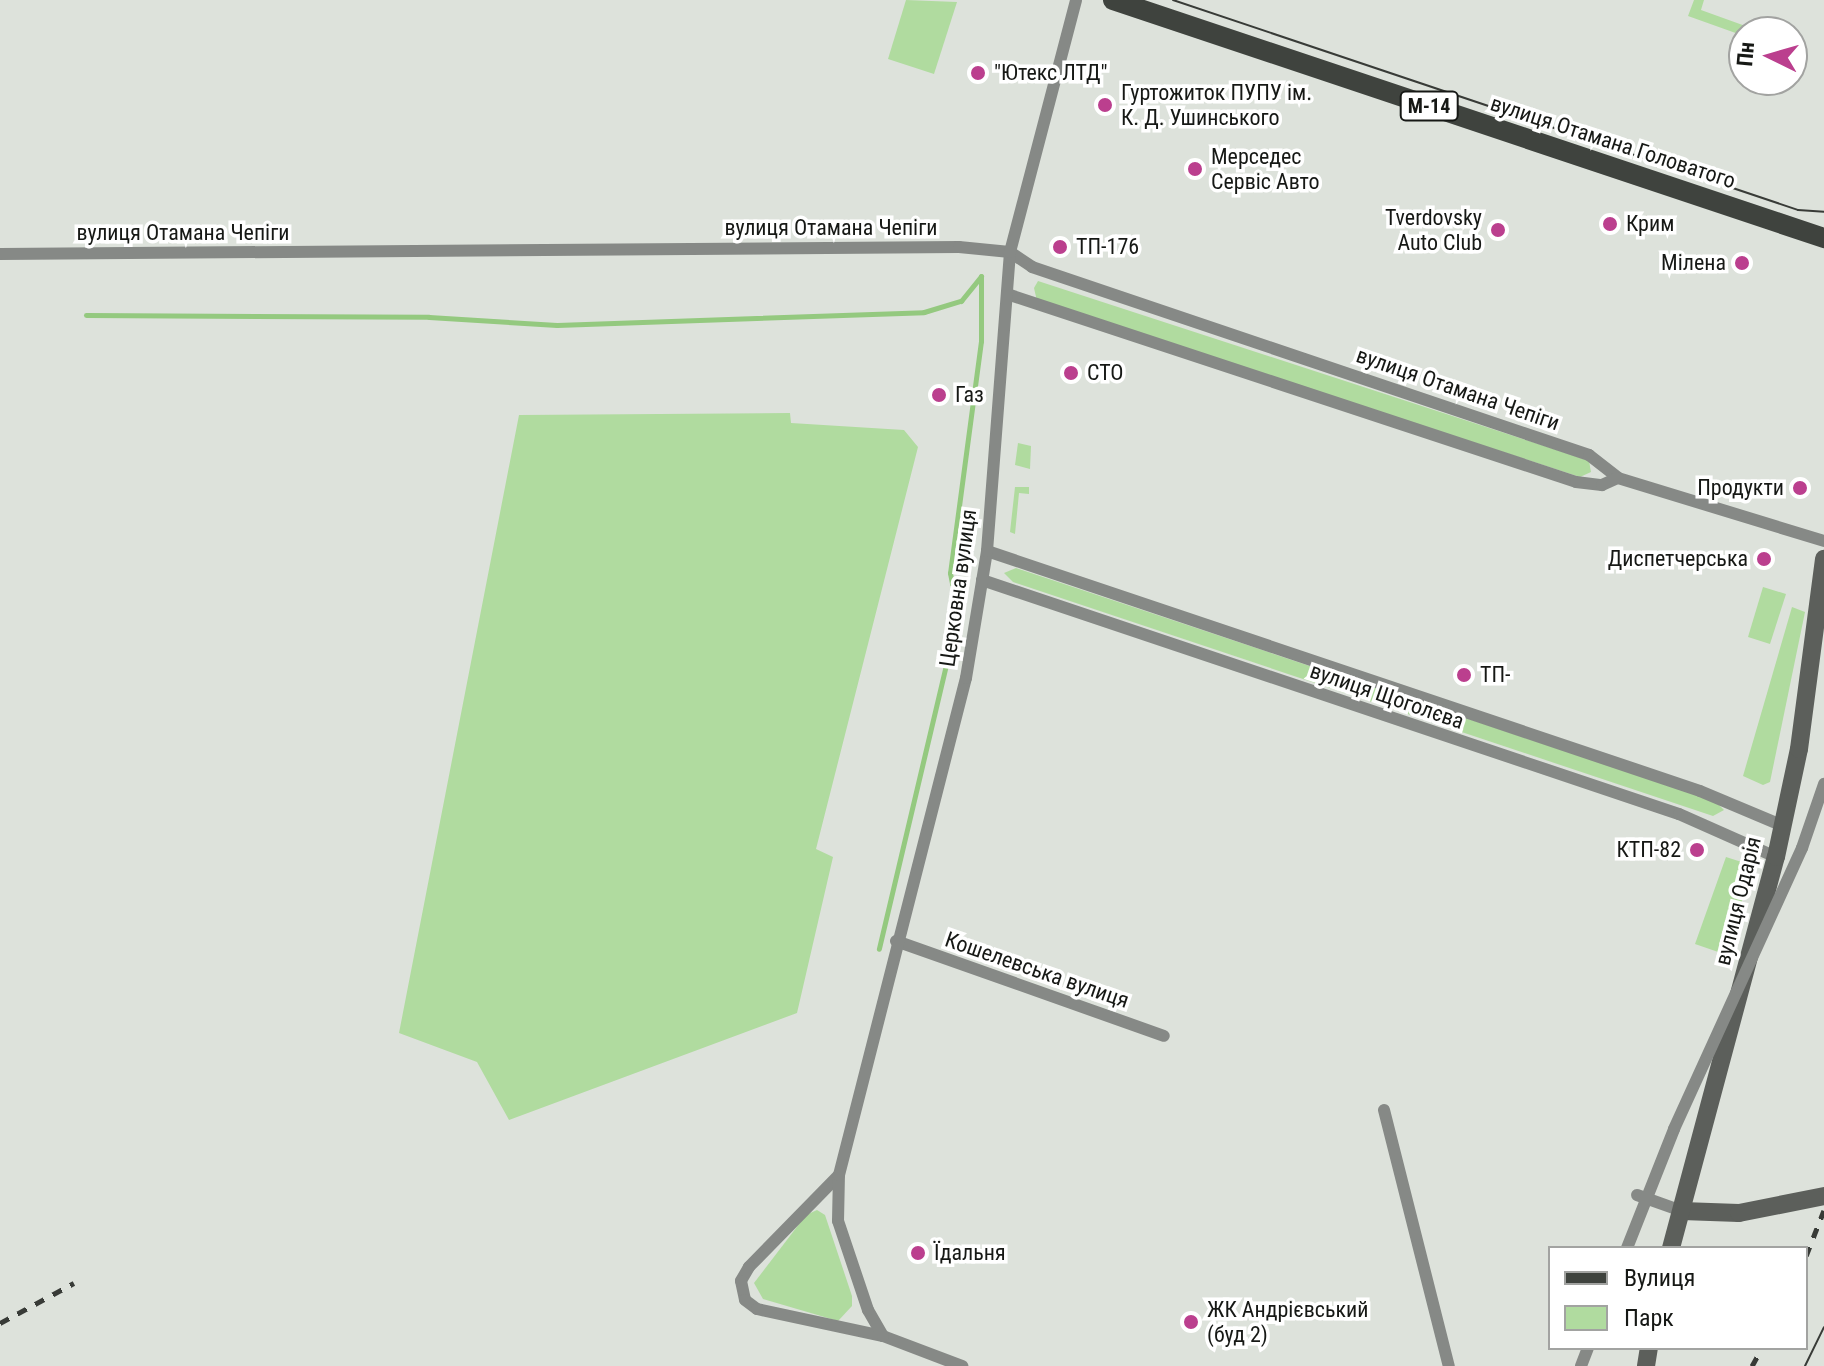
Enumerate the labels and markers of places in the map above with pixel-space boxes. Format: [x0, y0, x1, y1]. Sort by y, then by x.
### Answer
place label: "Ютекс ЛТД" [994, 60, 1108, 86]
marker: "Ютекс ЛТД" [969, 64, 987, 82]
place label: Гуртожиток ПУПУ ім. К. Д. Ушинського [1121, 79, 1312, 130]
marker: Гуртожиток ПУПУ ім. К. Д. Ушинського [1096, 96, 1114, 114]
place label: Мерседес Сервіс Авто [1211, 143, 1320, 194]
marker: Мерседес Сервіс Авто [1186, 160, 1204, 178]
place label: Tverdovsky Auto Club [1385, 204, 1482, 256]
place label: Крим [1626, 211, 1674, 237]
marker: Крим [1601, 215, 1619, 233]
marker: Tverdovsky Auto Club [1489, 221, 1507, 239]
place label: ТП-176 [1076, 234, 1139, 260]
marker: ТП-176 [1051, 238, 1069, 256]
place label: Мілена [1661, 250, 1726, 276]
marker: Мілена [1733, 254, 1751, 272]
place label: СТО [1087, 360, 1124, 386]
marker: СТО [1062, 364, 1080, 382]
place label: Газ [955, 382, 984, 408]
marker: Газ [930, 386, 948, 404]
place label: Продукти [1697, 475, 1784, 501]
marker: Продукти [1791, 479, 1809, 497]
place label: Диспетчерська [1608, 546, 1748, 572]
marker: Диспетчерська [1755, 550, 1773, 568]
place label: ТП- [1480, 662, 1511, 688]
marker: ТП- [1455, 666, 1473, 684]
place label: КТП-82 [1616, 837, 1681, 863]
marker: КТП-82 [1688, 841, 1706, 859]
place label: Їдальня [934, 1240, 1006, 1266]
marker: Їдальня [909, 1244, 927, 1262]
place label: ЖК Андрієвський (буд 2) [1207, 1296, 1368, 1348]
marker: ЖК Андрієвський (буд 2) [1182, 1313, 1200, 1331]

